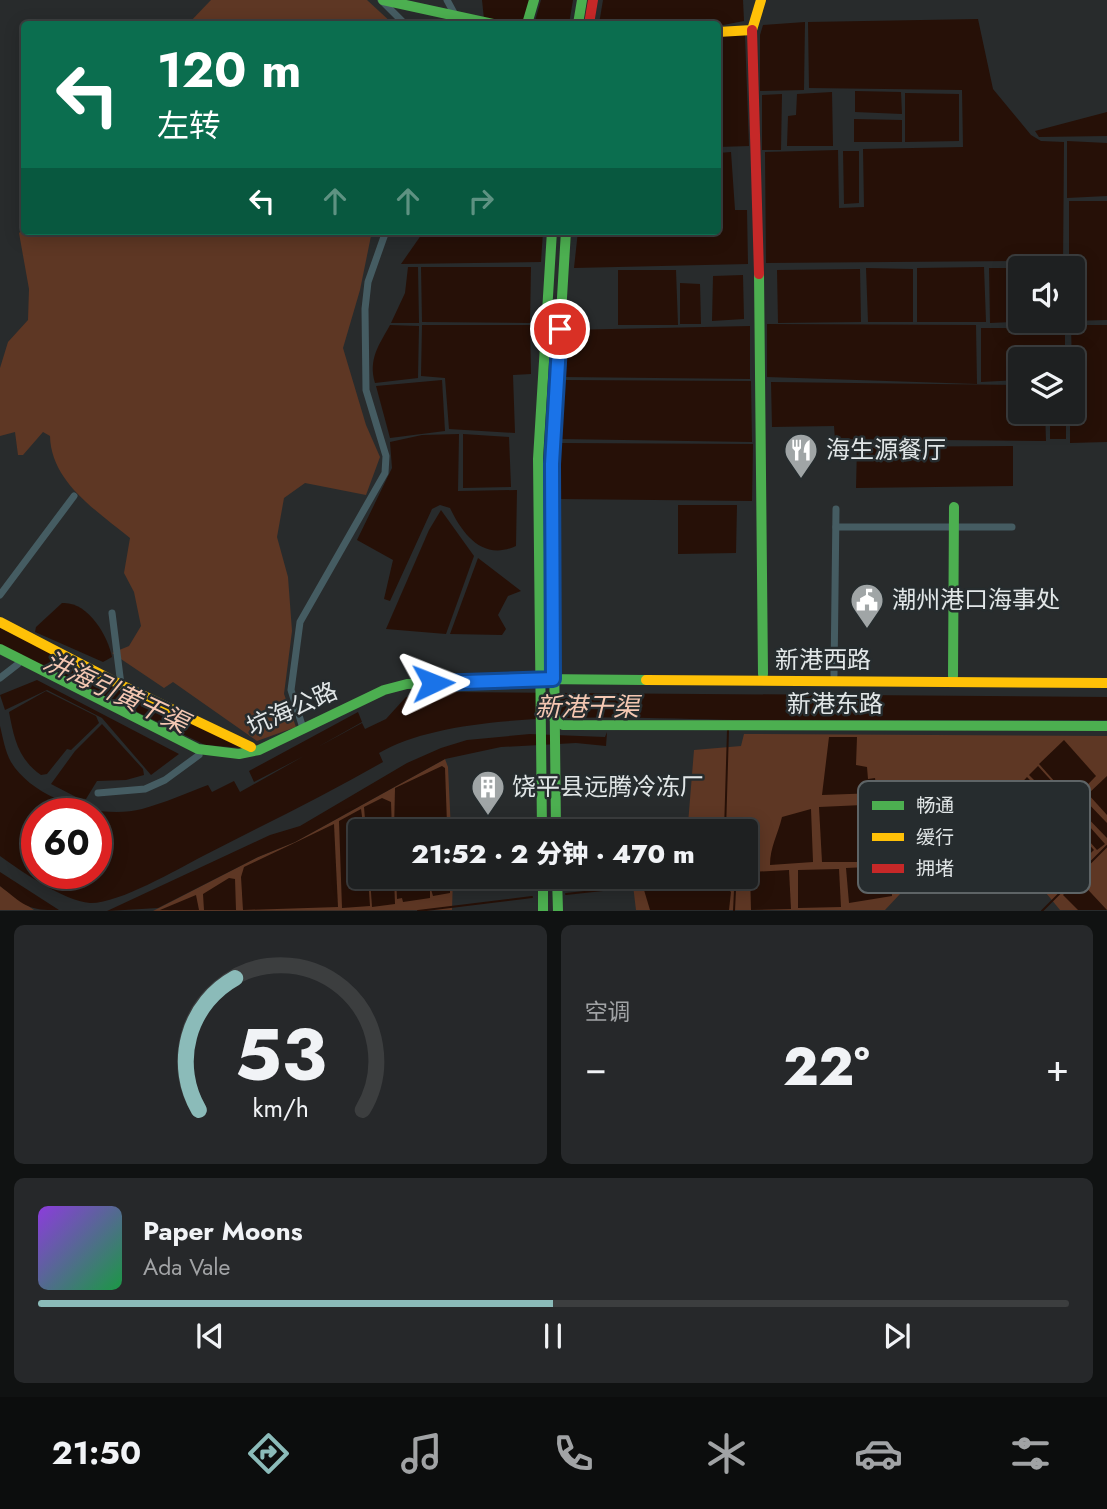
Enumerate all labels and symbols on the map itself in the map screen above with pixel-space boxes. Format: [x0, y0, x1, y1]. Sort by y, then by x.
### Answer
pin [530, 299, 590, 359]
restaurant icon: 海生源餐厅 [782, 431, 820, 480]
place label: 海生源餐厅 [826, 432, 946, 467]
public building icon: 潮州港口海事处 [848, 581, 886, 630]
place label: 潮州港口海事处 [892, 582, 1060, 617]
water label: 汫海引黄干渠 [37, 642, 198, 744]
street label: 新港西路 [775, 642, 871, 677]
position arrow [396, 646, 470, 720]
street label: 坑海公路 [241, 673, 343, 744]
street label: 新港东路 [787, 686, 883, 721]
water label: 新港干渠 [535, 688, 643, 726]
building icon: 饶平县远腾冷冻厂 [469, 768, 507, 817]
place label: 饶平县远腾冷冻厂 [512, 769, 704, 804]
legend [858, 781, 1090, 893]
text: 畅通 [916, 792, 954, 819]
speed limit sign: 60 [21, 798, 112, 889]
text: 缓行 [916, 824, 954, 851]
text: 拥堵 [916, 855, 954, 882]

